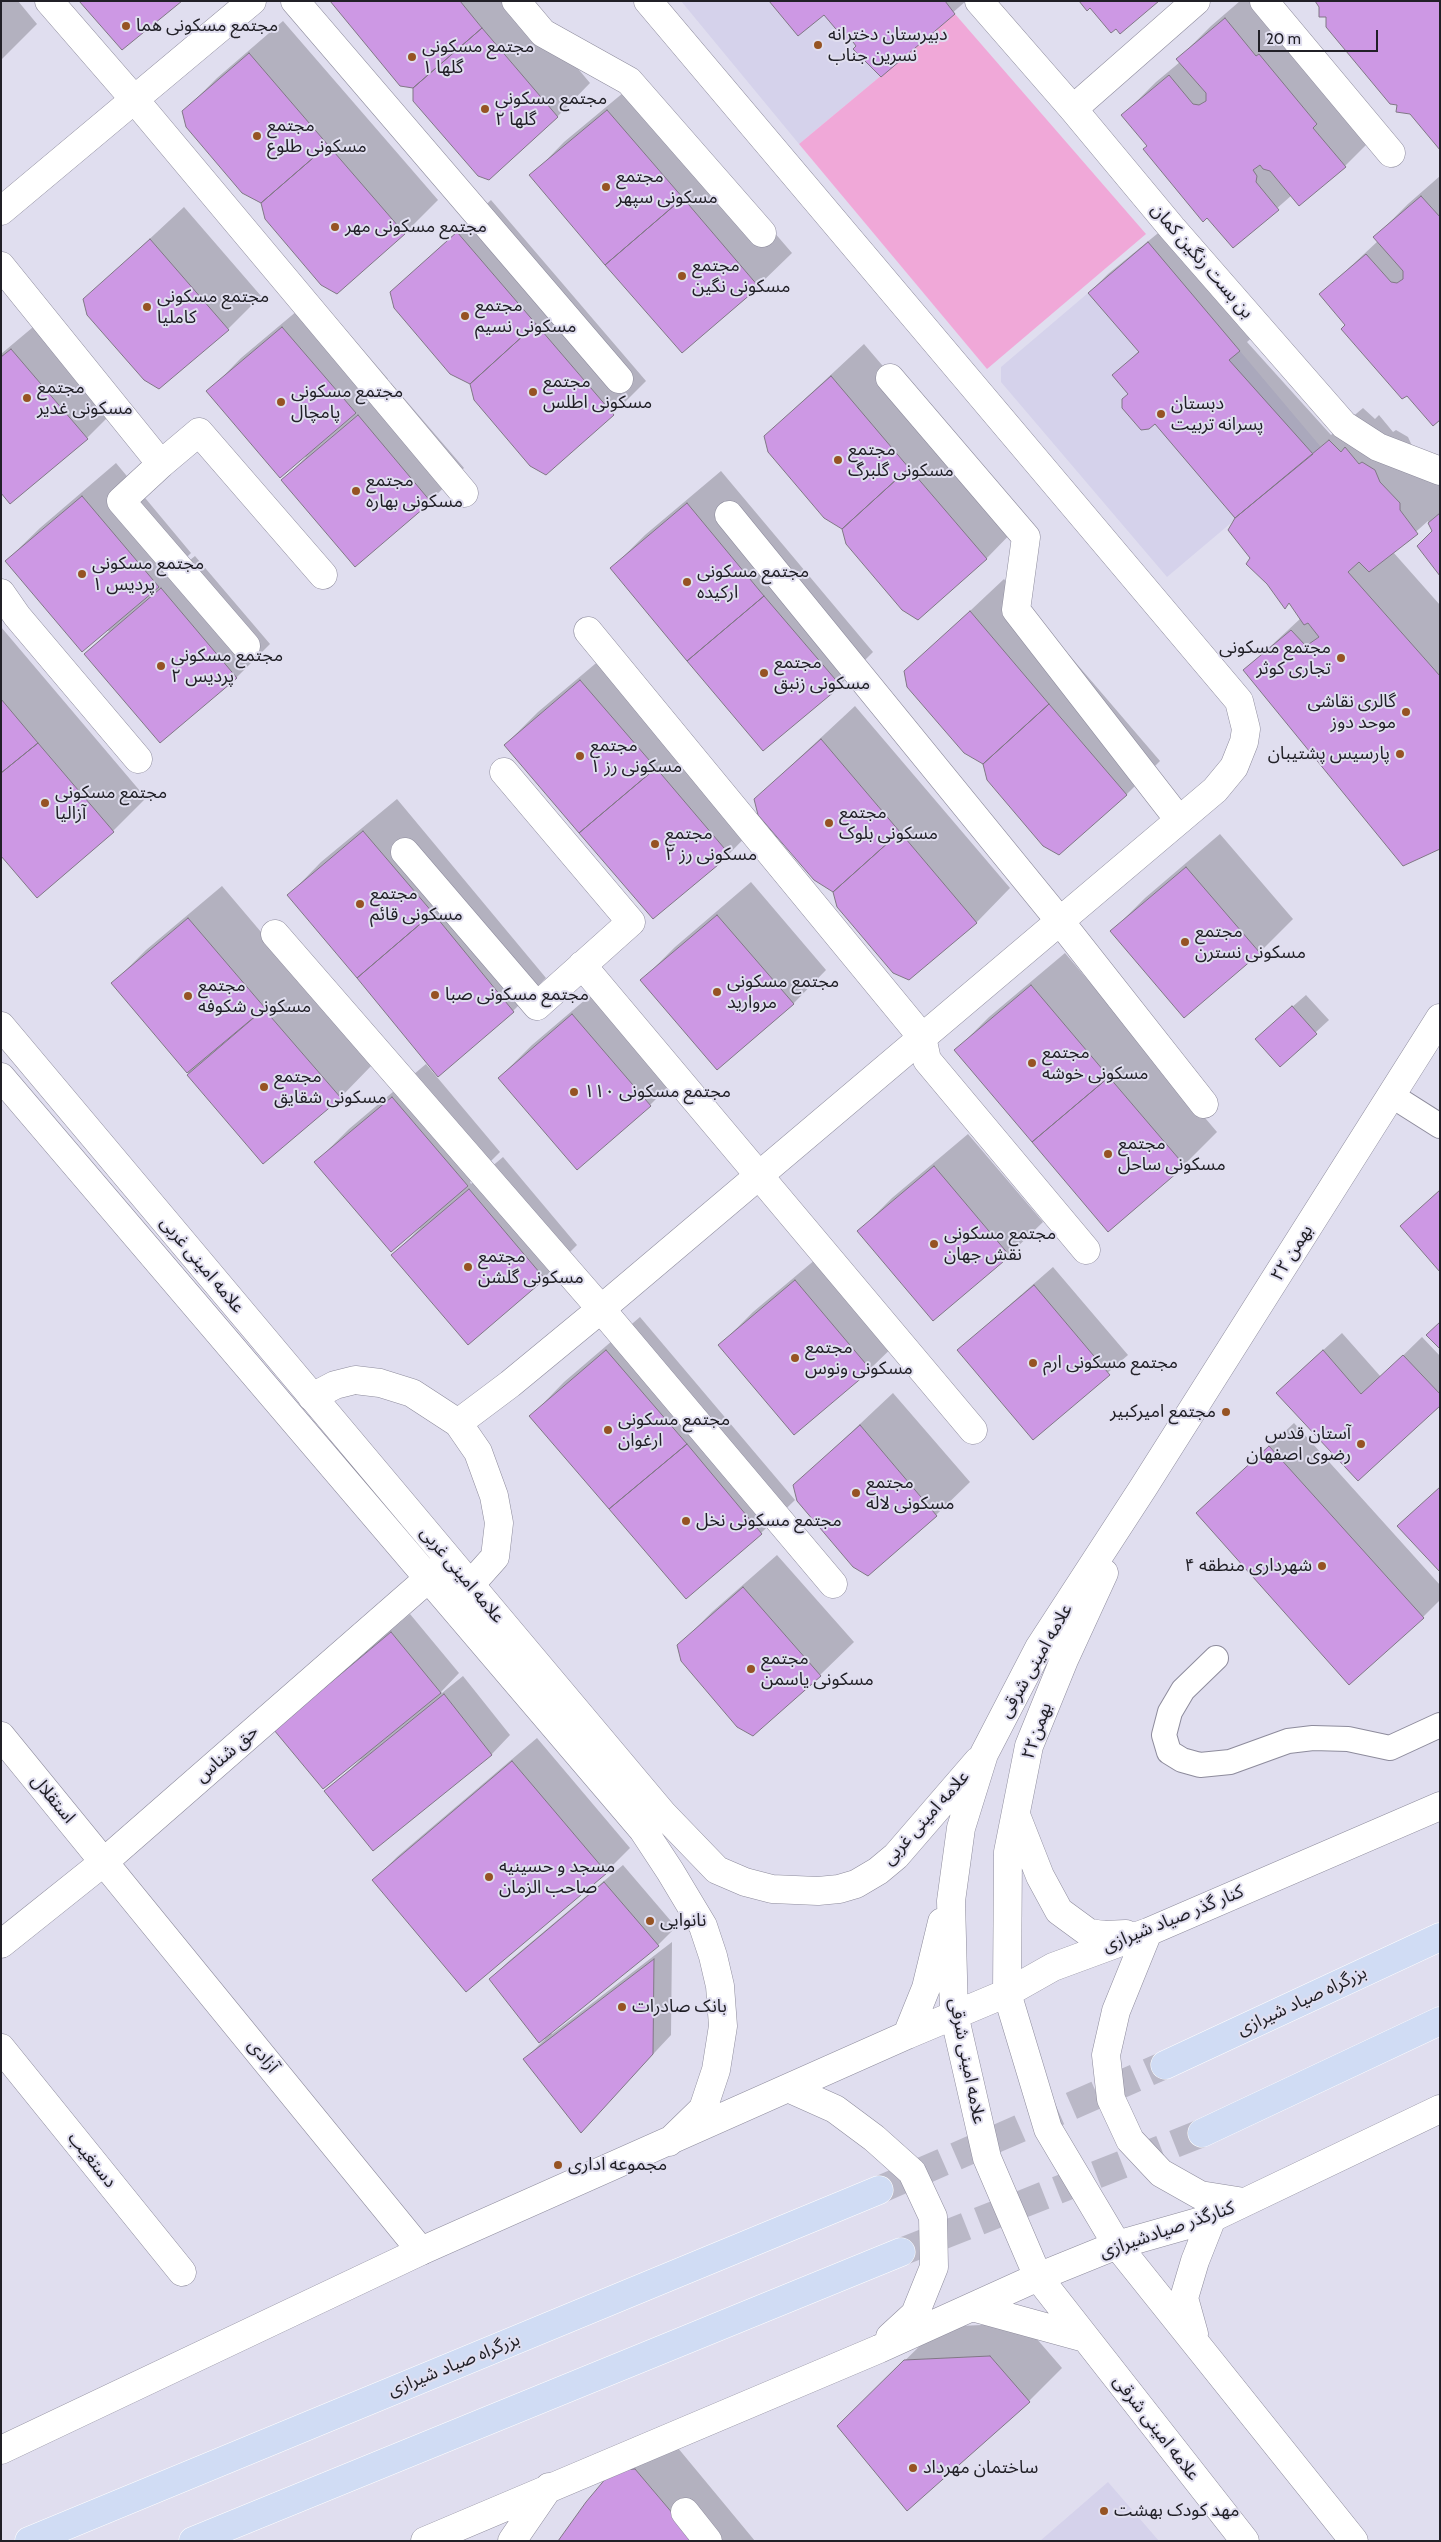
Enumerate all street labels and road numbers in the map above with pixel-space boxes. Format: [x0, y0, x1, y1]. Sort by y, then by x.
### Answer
street label: بن بست رنگین کمان [1146, 199, 1258, 323]
street label: علامه امینی غربی [155, 1212, 249, 1318]
street label: ۲۲ بهمن [1266, 1221, 1318, 1285]
street label: علامه امینی غربی [415, 1522, 509, 1628]
street label: علامه امینی شرقی [995, 1600, 1077, 1722]
street label: ۲۲بهمن [1017, 1700, 1057, 1762]
street label: حق شناس [191, 1721, 263, 1787]
street label: علامه امینی غربی [878, 1766, 974, 1870]
street label: استقلال [26, 1770, 80, 1828]
street label: کنار گذر صیاد شیرازی [1099, 1881, 1247, 1957]
street label: بزرگراه صیاد شیرازی [1234, 1962, 1370, 2040]
street label: علامه امینی شرقی [944, 1996, 990, 2126]
street label: آزادی [243, 2035, 283, 2077]
street label: دستغیب [63, 2128, 121, 2192]
street label: کنارگذر صیادشیرازی [1097, 2197, 1237, 2263]
street label: بزرگراه صیاد شیرازی [385, 2329, 523, 2401]
street label: علامه امینی شرقی [1108, 2371, 1204, 2485]

